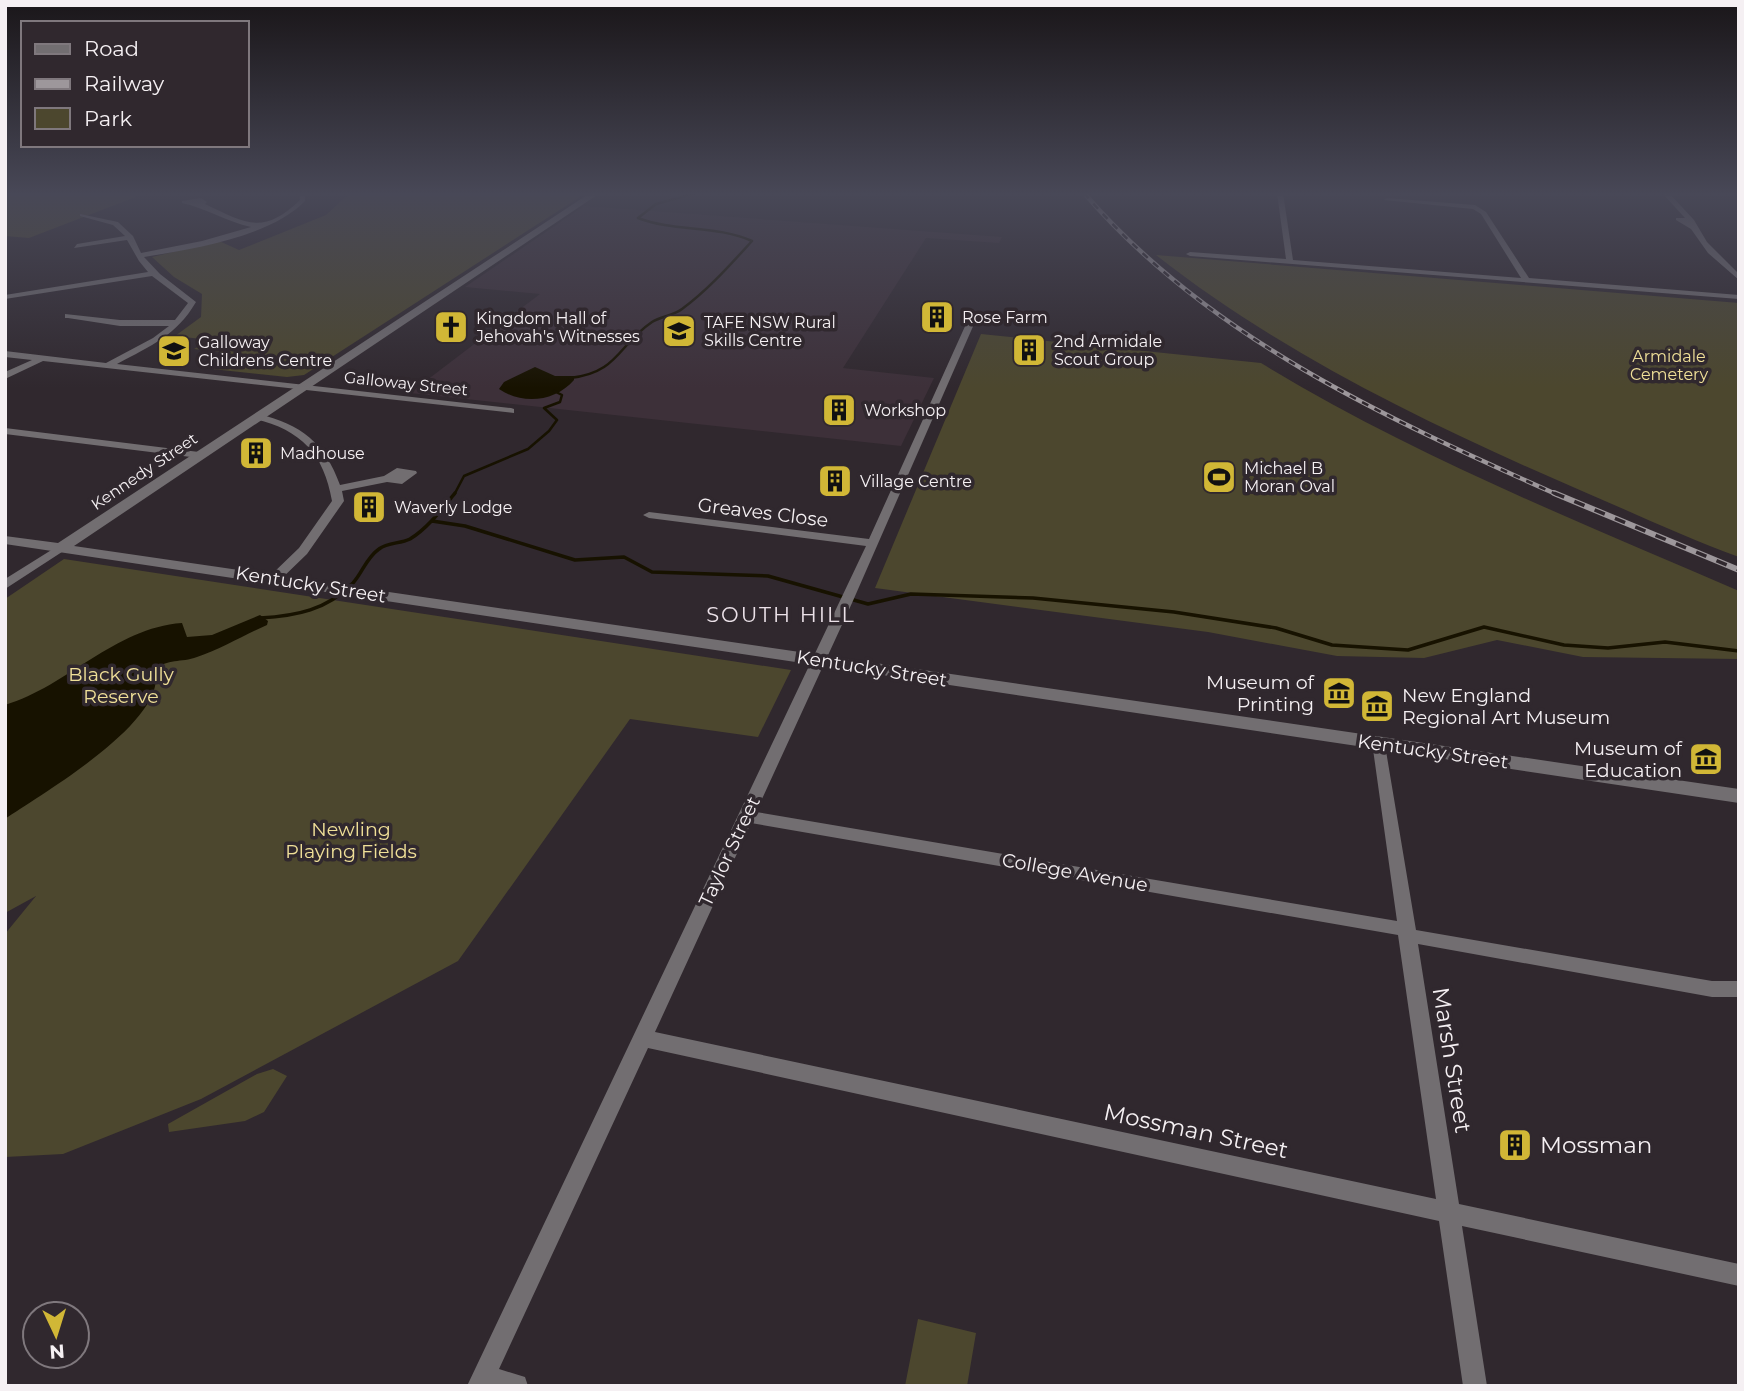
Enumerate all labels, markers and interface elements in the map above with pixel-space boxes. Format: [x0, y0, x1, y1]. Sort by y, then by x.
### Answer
legend [21, 21, 248, 147]
text: Road [84, 36, 139, 61]
text: Railway [84, 71, 165, 96]
text: Park [84, 106, 132, 131]
building icon: Rose Farm [918, 298, 956, 336]
church icon: Kingdom Hall of Jehovah's Witnesses [432, 308, 470, 346]
place label: Rose Farm [962, 308, 1048, 327]
place label: Kingdom Hall of Jehovah's Witnesses [475, 309, 640, 346]
school or university icon: TAFE NSW Rural Skills Centre [660, 312, 698, 350]
place label: TAFE NSW Rural Skills Centre [704, 313, 836, 350]
building icon: 2nd Armidale Scout Group [1010, 331, 1048, 369]
school or university icon: Galloway Childrens Centre [155, 332, 193, 370]
place label: 2nd Armidale Scout Group [1054, 332, 1162, 369]
place label: Galloway Childrens Centre [198, 333, 332, 370]
park label: Armidale Cemetery [1630, 347, 1708, 384]
street label: Galloway Street [343, 368, 469, 399]
building icon: Workshop [820, 391, 858, 429]
place label: Workshop [864, 401, 946, 420]
street label: Kennedy Street [88, 429, 201, 514]
building icon: Madhouse [237, 434, 275, 472]
place label: Madhouse [280, 444, 365, 463]
sports icon: Michael B Moran Oval [1200, 458, 1238, 496]
place label: Michael B Moran Oval [1244, 459, 1335, 496]
building icon: Village Centre [816, 462, 854, 500]
place label: Village Centre [860, 472, 972, 491]
building icon: Waverly Lodge [350, 488, 388, 526]
street label: Greaves Close [696, 493, 829, 532]
place label: Waverly Lodge [394, 498, 512, 517]
street label: Kentucky Street [234, 561, 388, 608]
district label: SOUTH HILL [706, 602, 856, 627]
street label: Kentucky Street [795, 645, 949, 692]
park label: Black Gully Reserve [68, 663, 174, 708]
place label: Museum of Printing [1206, 671, 1316, 716]
museum icon: Museum of Printing [1320, 674, 1358, 712]
place label: New England Regional Art Museum [1402, 684, 1610, 729]
museum icon: New England Regional Art Museum [1358, 687, 1396, 725]
street label: Kentucky Street [1356, 730, 1510, 774]
place label: Museum of Education [1574, 737, 1684, 782]
museum icon: Museum of Education [1687, 740, 1725, 778]
street label: Taylor Street [694, 792, 765, 910]
park label: Newling Playing Fields [285, 818, 417, 863]
street label: College Avenue [1000, 848, 1150, 897]
street label: Marsh Street [1427, 985, 1477, 1135]
street label: Mossman Street [1101, 1098, 1291, 1164]
building icon: Mossman [1496, 1126, 1534, 1164]
place label: Mossman [1540, 1131, 1652, 1159]
north arrow [21, 1300, 91, 1370]
text: N [49, 1339, 66, 1363]

